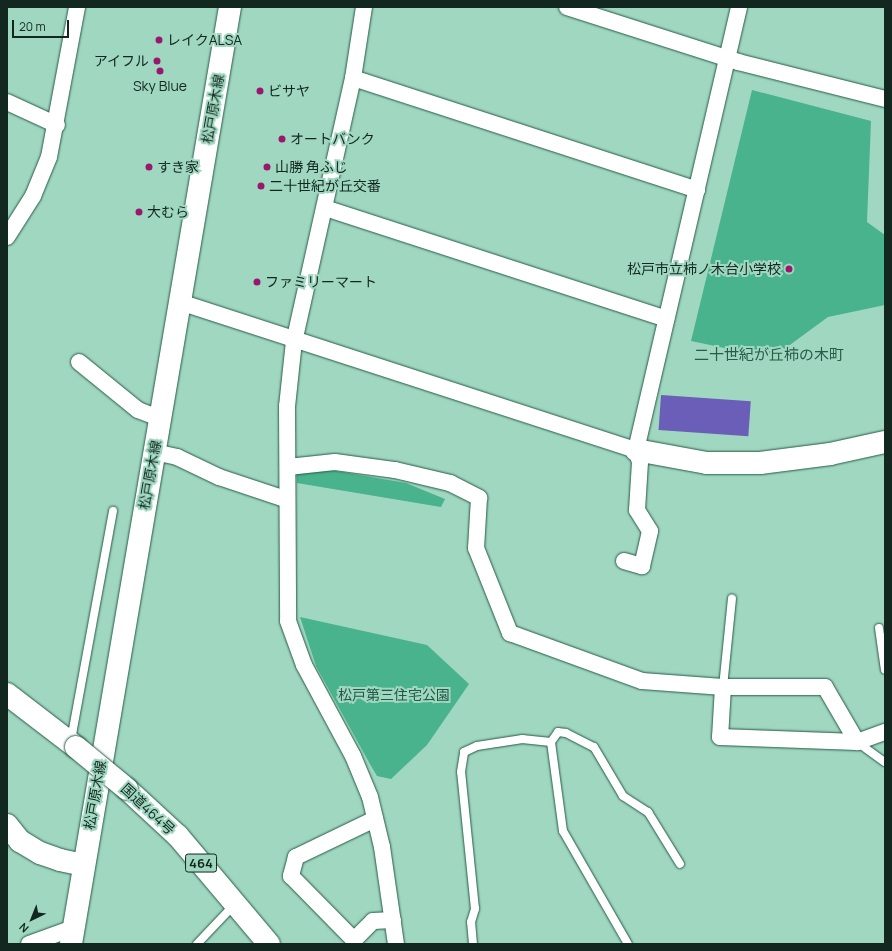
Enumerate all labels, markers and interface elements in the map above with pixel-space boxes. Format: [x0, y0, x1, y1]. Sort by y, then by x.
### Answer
scale bar [14, 12, 71, 38]
text: 20 m [19, 18, 46, 35]
place label: レイクALSA [167, 32, 243, 48]
marker: レイクALSA [154, 35, 164, 45]
place label: アイフル [93, 53, 149, 69]
marker: アイフル [152, 56, 162, 66]
marker: Sky Blue [155, 66, 165, 76]
street label: 松戸原木線 [199, 73, 227, 145]
place label: Sky Blue [133, 78, 187, 94]
place label: ビサヤ [268, 83, 310, 99]
marker: ビサヤ [255, 86, 265, 96]
place label: オートバンク [290, 131, 374, 147]
marker: オートバンク [277, 134, 287, 144]
place label: すき家 [157, 159, 199, 175]
place label: 山勝 角ふじ [275, 159, 348, 175]
marker: すき家 [144, 162, 154, 172]
marker: 山勝 角ふじ [262, 162, 272, 172]
place label: 二十世紀が丘交番 [269, 178, 381, 194]
marker: 二十世紀が丘交番 [256, 181, 266, 191]
place label: 大むら [147, 204, 189, 220]
marker: 大むら [134, 207, 144, 217]
place label: 松戸市立柿ノ木台小学校 [627, 261, 781, 277]
marker: 松戸市立柿ノ木台小学校 [784, 264, 794, 274]
place label: ファミリーマート [265, 274, 377, 290]
marker: ファミリーマート [252, 277, 262, 287]
district label: 二十世紀が丘柿の木町 [694, 346, 844, 364]
street label: 松戸原木線 [136, 439, 164, 511]
park label: 松戸第三住宅公園 [338, 687, 450, 703]
street label: 松戸原木線 [81, 759, 109, 831]
street label: 国道464号 [118, 780, 178, 838]
road number: 464 [185, 852, 217, 874]
north arrow [12, 899, 52, 939]
text: N [15, 920, 31, 936]

